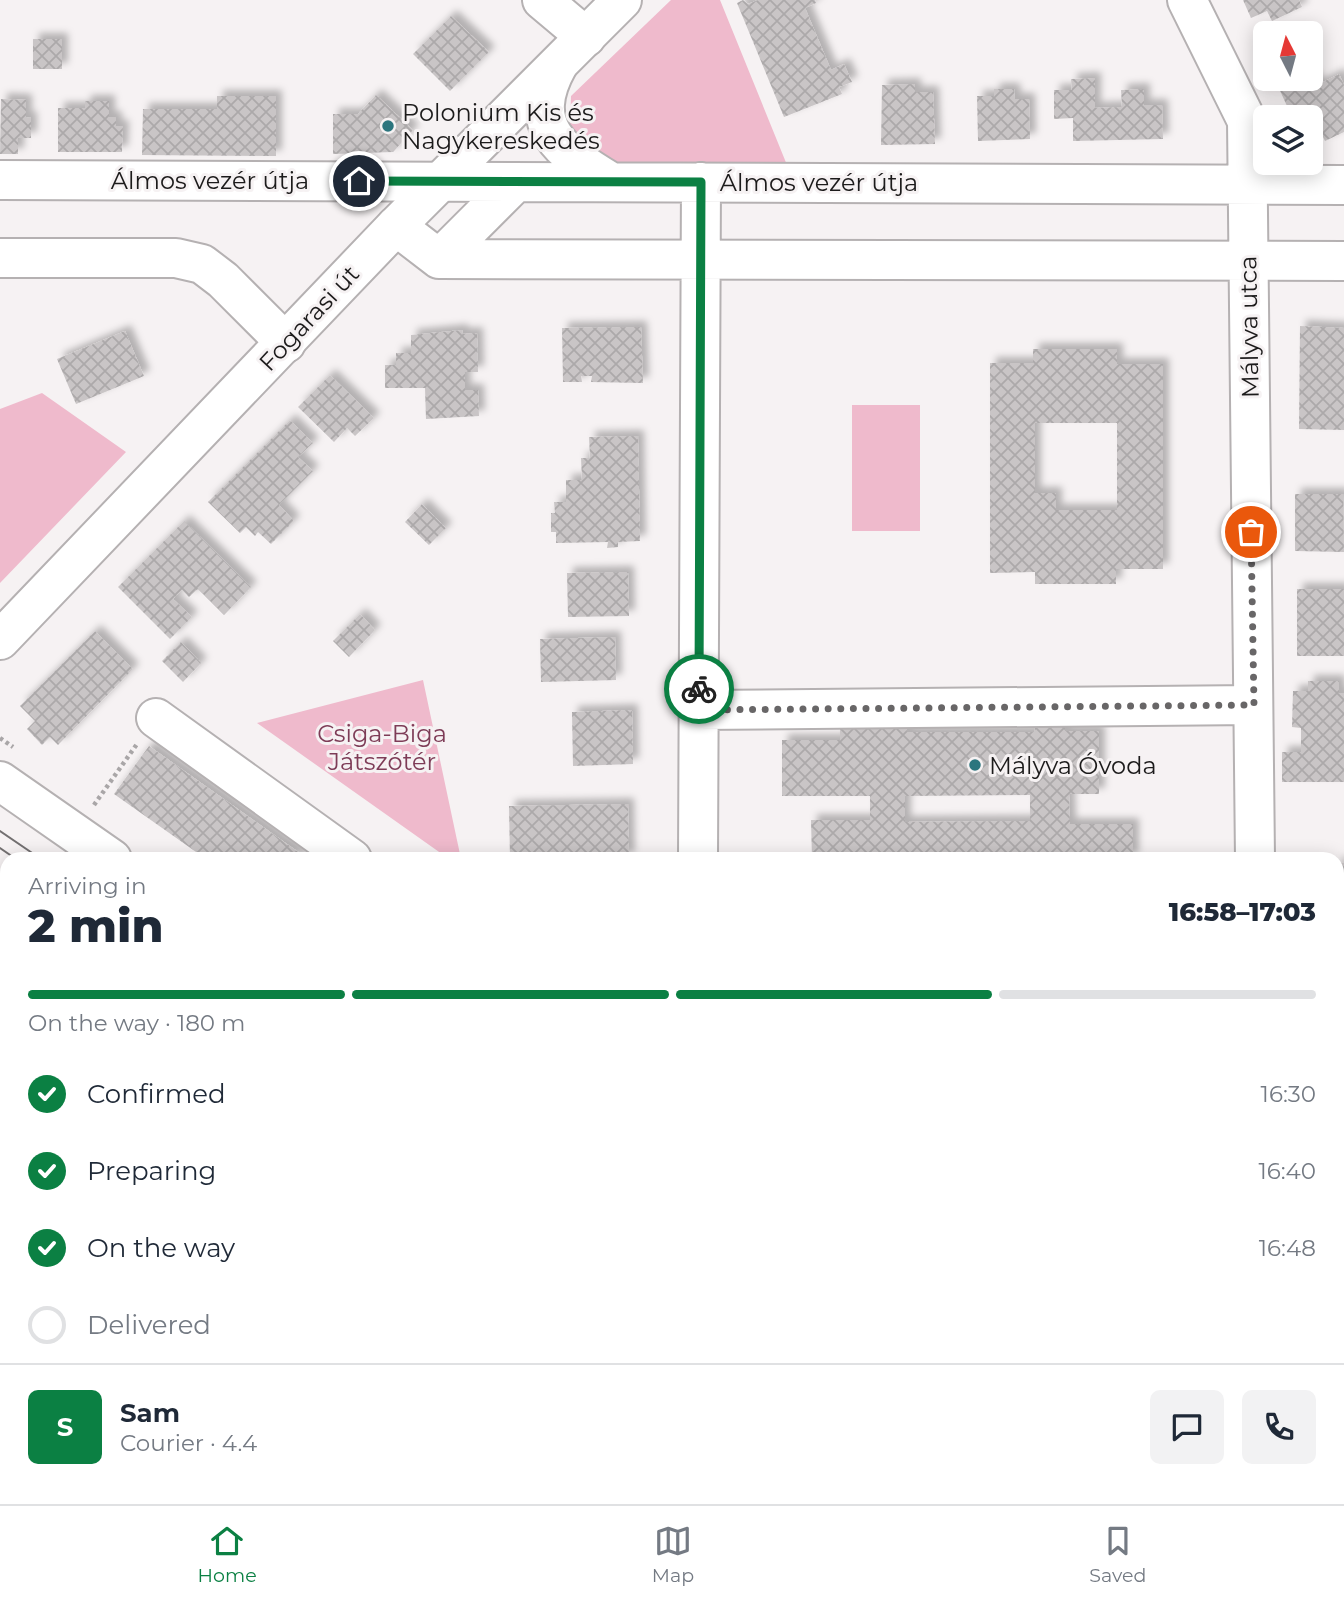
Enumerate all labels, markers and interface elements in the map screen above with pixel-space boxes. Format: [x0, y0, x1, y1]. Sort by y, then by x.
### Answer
north arrow [1253, 21, 1323, 91]
map controls [1253, 21, 1323, 175]
place label: Polonium Kis és Nagykereskedés [402, 98, 600, 155]
button: layers [1253, 105, 1323, 175]
marker: Polonium Kis és Nagykereskedés [380, 118, 396, 134]
pin [329, 151, 389, 211]
icon: home [340, 162, 378, 200]
street label: Álmos vezér útja [111, 166, 309, 195]
street label: Álmos vezér útja [720, 168, 918, 197]
street label: Mályva utca [1233, 256, 1265, 398]
street label: Fogarasi út [253, 259, 365, 377]
pin [1221, 502, 1281, 562]
icon: bag [1232, 513, 1270, 551]
courier [664, 654, 734, 724]
icon: bike [680, 670, 718, 708]
park label: Csiga-Biga Játszótér [317, 719, 447, 776]
place label: Mályva Óvoda [989, 751, 1157, 780]
marker: Mályva Óvoda [967, 757, 983, 773]
text: Arriving in [28, 872, 147, 900]
text: 16:58–17:03 [1169, 896, 1316, 928]
text: 2 min [28, 897, 163, 954]
text: On the way · 180 m [28, 1009, 246, 1037]
icon: check [28, 1075, 66, 1113]
text: Confirmed [87, 1078, 226, 1110]
text: 16:30 [1261, 1080, 1316, 1108]
icon: check [28, 1152, 66, 1190]
text: Preparing [87, 1155, 216, 1187]
text: 16:40 [1258, 1157, 1316, 1185]
icon: check [28, 1229, 66, 1267]
text: On the way [87, 1232, 235, 1264]
text: 16:48 [1259, 1234, 1316, 1262]
text: Delivered [87, 1309, 211, 1341]
button: chat [1150, 1390, 1224, 1464]
button: phone [1242, 1390, 1316, 1464]
text: Sam [120, 1397, 180, 1429]
text: S [57, 1411, 73, 1443]
text: Courier · 4.4 [120, 1429, 257, 1457]
tab: Home [198, 1522, 257, 1587]
tab: Map [652, 1522, 694, 1587]
tab: Saved [1089, 1522, 1146, 1587]

